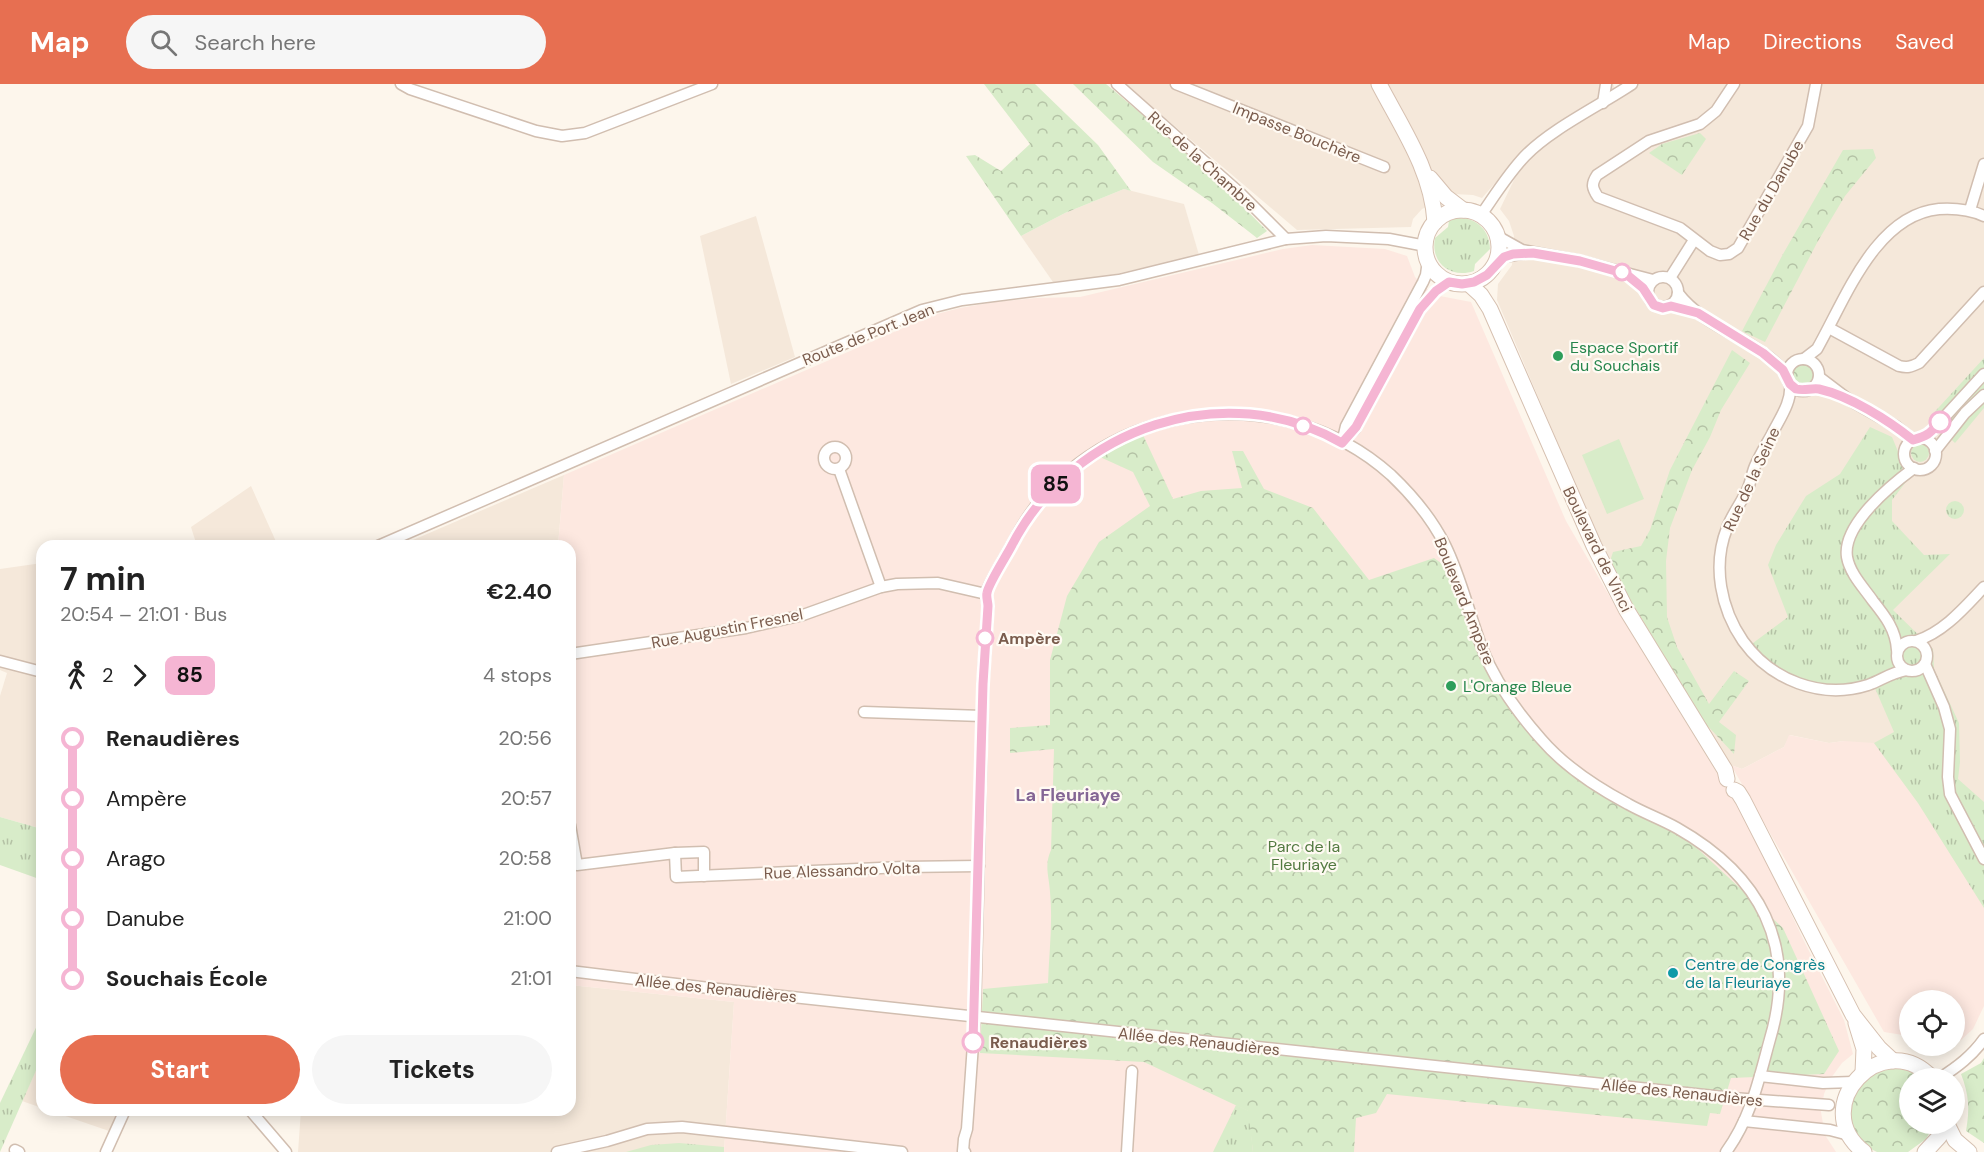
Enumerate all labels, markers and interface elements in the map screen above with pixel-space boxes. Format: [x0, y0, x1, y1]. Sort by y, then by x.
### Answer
search box [126, 15, 546, 69]
text: Map [30, 24, 90, 61]
icon: search [147, 26, 180, 59]
text: Search here [195, 28, 316, 57]
text: Map [1688, 28, 1730, 56]
text: Directions [1763, 28, 1862, 56]
text: Saved [1895, 28, 1954, 56]
street label: Impasse Bouchère [1230, 97, 1364, 168]
street label: Rue de la Chambre [1144, 107, 1262, 216]
street label: Rue du Danube [1734, 136, 1809, 244]
unlabelled marker [1613, 263, 1631, 281]
street label: Route de Port Jean [799, 298, 937, 370]
place label: Espace Sportif du Souchais [1570, 337, 1679, 376]
marker: Espace Sportif du Souchais [1551, 349, 1565, 363]
unlabelled marker [1929, 411, 1951, 433]
unlabelled marker [1294, 417, 1312, 435]
street label: Rue de la Seine [1718, 424, 1785, 535]
line badge: 85 [1029, 464, 1083, 504]
text: 85 [1043, 470, 1069, 498]
street label: Boulevard de Vinci [1558, 483, 1637, 616]
street label: Boulevard Ampère [1429, 534, 1500, 668]
text: 7 min [60, 557, 146, 600]
text: €2.40 [487, 577, 552, 606]
text: 20:54 – 21:01 · Bus [60, 601, 227, 627]
street label: Rue Augustin Fresnel [649, 603, 805, 654]
place label: Ampère [998, 628, 1061, 649]
marker: Ampère [976, 629, 994, 647]
icon: walk [60, 659, 93, 692]
icon: forward [123, 659, 156, 692]
text: 85 [177, 661, 203, 689]
text: 2 [102, 662, 114, 688]
text: 4 stops [483, 662, 552, 688]
place label: L'Orange Bleue [1463, 676, 1572, 697]
marker: L'Orange Bleue [1444, 679, 1458, 693]
text: Renaudières [106, 724, 240, 753]
text: 20:56 [498, 725, 552, 751]
district label: La Fleuriaye [1015, 783, 1121, 807]
text: Ampère [106, 784, 187, 813]
text: 20:57 [500, 785, 552, 811]
park label: Parc de la Fleuriaye [1268, 836, 1340, 875]
text: Arago [106, 844, 166, 873]
text: 20:58 [499, 845, 552, 871]
street label: Rue Alessandro Volta [764, 857, 921, 884]
text: Danube [106, 904, 185, 933]
text: 21:00 [503, 905, 552, 931]
place label: Centre de Congrès de la Fleuriaye [1685, 954, 1825, 993]
text: Souchais École [106, 964, 268, 993]
text: 21:01 [510, 965, 552, 991]
marker: Centre de Congrès de la Fleuriaye [1666, 966, 1680, 980]
street label: Allée des Renaudières [634, 970, 798, 1007]
map controls [1899, 990, 1965, 1134]
button: locate [1899, 990, 1965, 1056]
street label: Allée des Renaudières [1117, 1023, 1281, 1060]
marker: Renaudières [962, 1031, 984, 1053]
place label: Renaudières [990, 1032, 1087, 1053]
button: Start [60, 1035, 300, 1104]
button: Tickets [312, 1035, 552, 1104]
button: layers [1899, 1068, 1965, 1134]
street label: Allée des Renaudières [1600, 1074, 1764, 1111]

